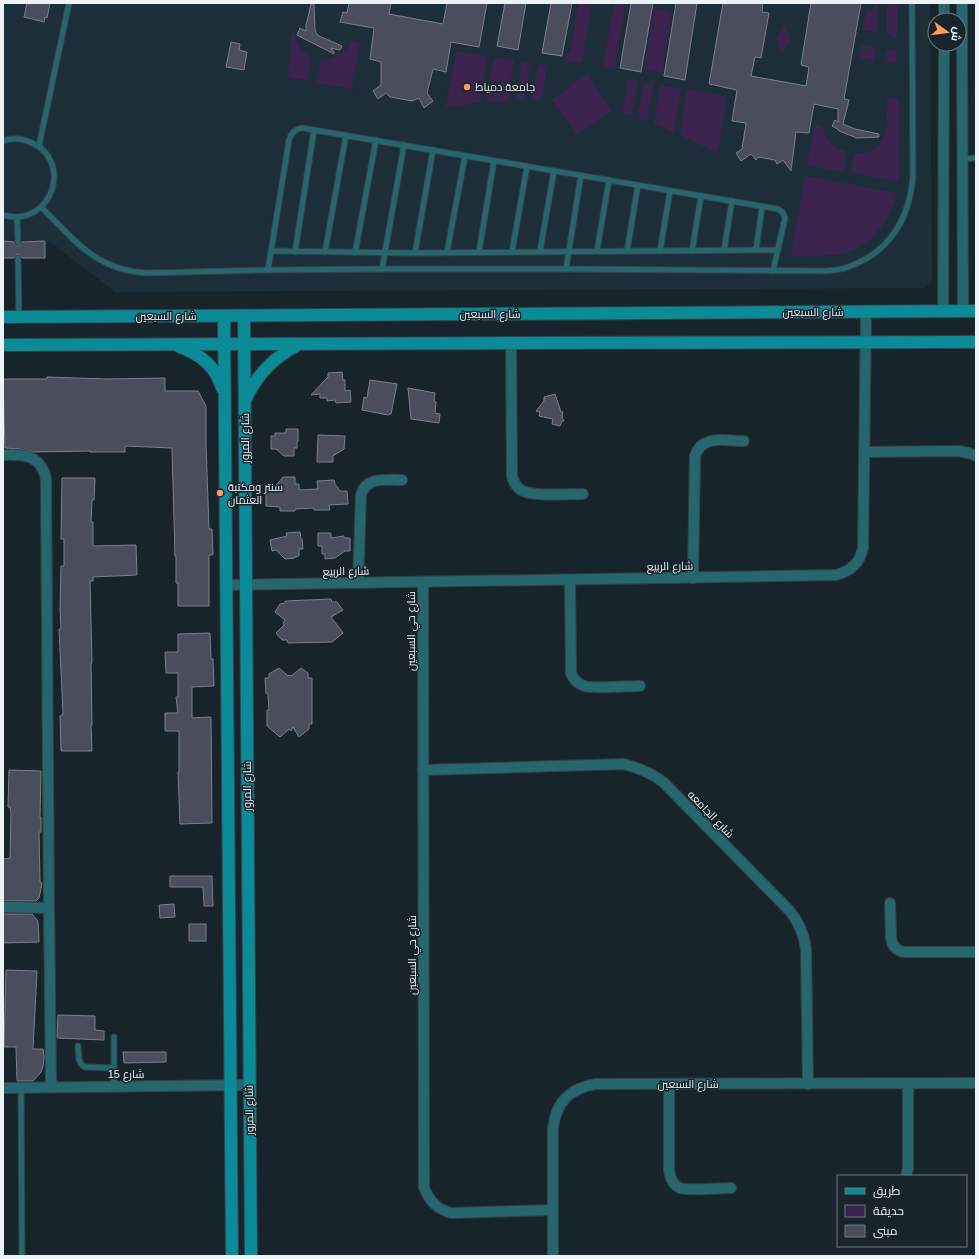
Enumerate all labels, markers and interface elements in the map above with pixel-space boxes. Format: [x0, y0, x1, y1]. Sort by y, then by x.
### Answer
north arrow [927, 12, 967, 52]
text: ش [948, 26, 964, 43]
place label: جامعة دمياط [475, 81, 535, 93]
marker: جامعة دمياط [462, 82, 472, 92]
street label: شارع السبعين [783, 306, 843, 320]
street label: شارع السبعين [460, 308, 520, 322]
street label: شارع السبعين [136, 310, 196, 324]
street label: شارع المرور [239, 413, 253, 464]
place label: سنتر ومكتبة العثمان [228, 481, 283, 507]
marker: سنتر ومكتبة العثمان [215, 488, 225, 498]
street label: شارع الربيع [647, 560, 694, 574]
street label: شارع الربيع [323, 565, 370, 579]
street label: شارع حي السبعين [405, 591, 420, 671]
street label: شارع المرور [241, 761, 255, 812]
street label: شارع الجامعه [684, 788, 736, 841]
street label: شارع حي السبعين [406, 915, 421, 995]
street label: شارع 15 [108, 1068, 144, 1082]
street label: شارع السبعين [658, 1078, 718, 1092]
street label: شارع المرور [243, 1085, 257, 1136]
legend [837, 1175, 967, 1247]
text: طريق [873, 1184, 901, 1198]
text: حديقة [873, 1204, 904, 1218]
text: مبنى [873, 1224, 898, 1238]

